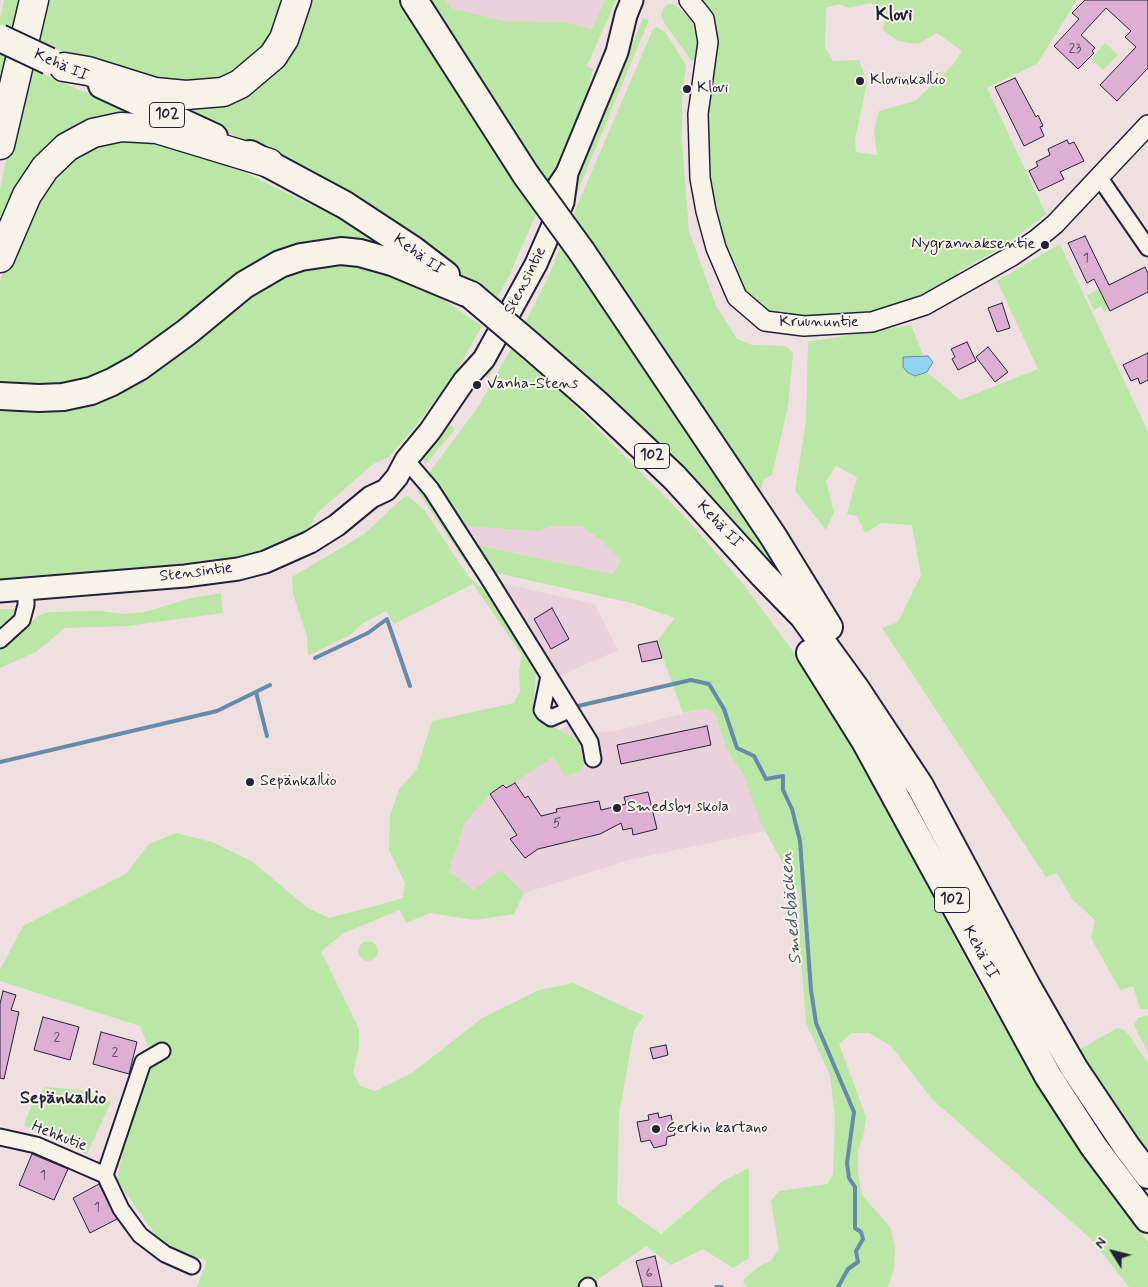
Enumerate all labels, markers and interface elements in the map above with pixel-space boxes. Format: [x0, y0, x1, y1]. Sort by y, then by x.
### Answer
district label: Klovi [875, 5, 913, 27]
house number: 23 [1069, 41, 1081, 57]
street label: Kehä II [31, 45, 91, 87]
place label: Klovinkallio [870, 71, 946, 91]
marker: Klovinkallio [854, 75, 866, 87]
place label: Klovi [697, 79, 728, 99]
marker: Klovi [681, 83, 693, 95]
road number: 102 [150, 102, 184, 128]
street label: Kehä II [389, 230, 447, 280]
place label: Nygrannaksentie [911, 235, 1035, 255]
marker: Nygrannaksentie [1039, 239, 1051, 251]
street label: Stensintie [501, 244, 551, 318]
house number: 1 [1083, 251, 1089, 267]
street label: Kruununtie [779, 313, 859, 333]
place label: Vanha-Stens [487, 375, 578, 395]
marker: Vanha-Stens [471, 379, 483, 391]
road number: 102 [634, 444, 670, 468]
street label: Kehä II [692, 497, 746, 553]
street label: Stensintie [158, 559, 234, 587]
place label: Sepänkallio [260, 772, 337, 792]
marker: Sepänkallio [244, 776, 256, 788]
place label: Smedsby skola [627, 798, 729, 818]
marker: Smedsby skola [611, 802, 623, 814]
house number: 5 [553, 816, 561, 832]
water label: Smedsbäcken [776, 850, 808, 966]
road number: 102 [934, 888, 970, 912]
street label: Kehä II [958, 923, 1002, 983]
house number: 2 [54, 1030, 60, 1046]
house number: 2 [112, 1045, 118, 1061]
district label: Sepänkallio [20, 1088, 106, 1110]
street label: Hehkutie [28, 1118, 90, 1156]
place label: Gerkin kartano [666, 1119, 767, 1139]
marker: Gerkin kartano [650, 1123, 662, 1135]
house number: 1 [40, 1168, 46, 1184]
house number: 1 [94, 1200, 100, 1216]
north arrow [1088, 1227, 1138, 1277]
text: N [1091, 1234, 1111, 1252]
house number: 6 [645, 1266, 653, 1282]

